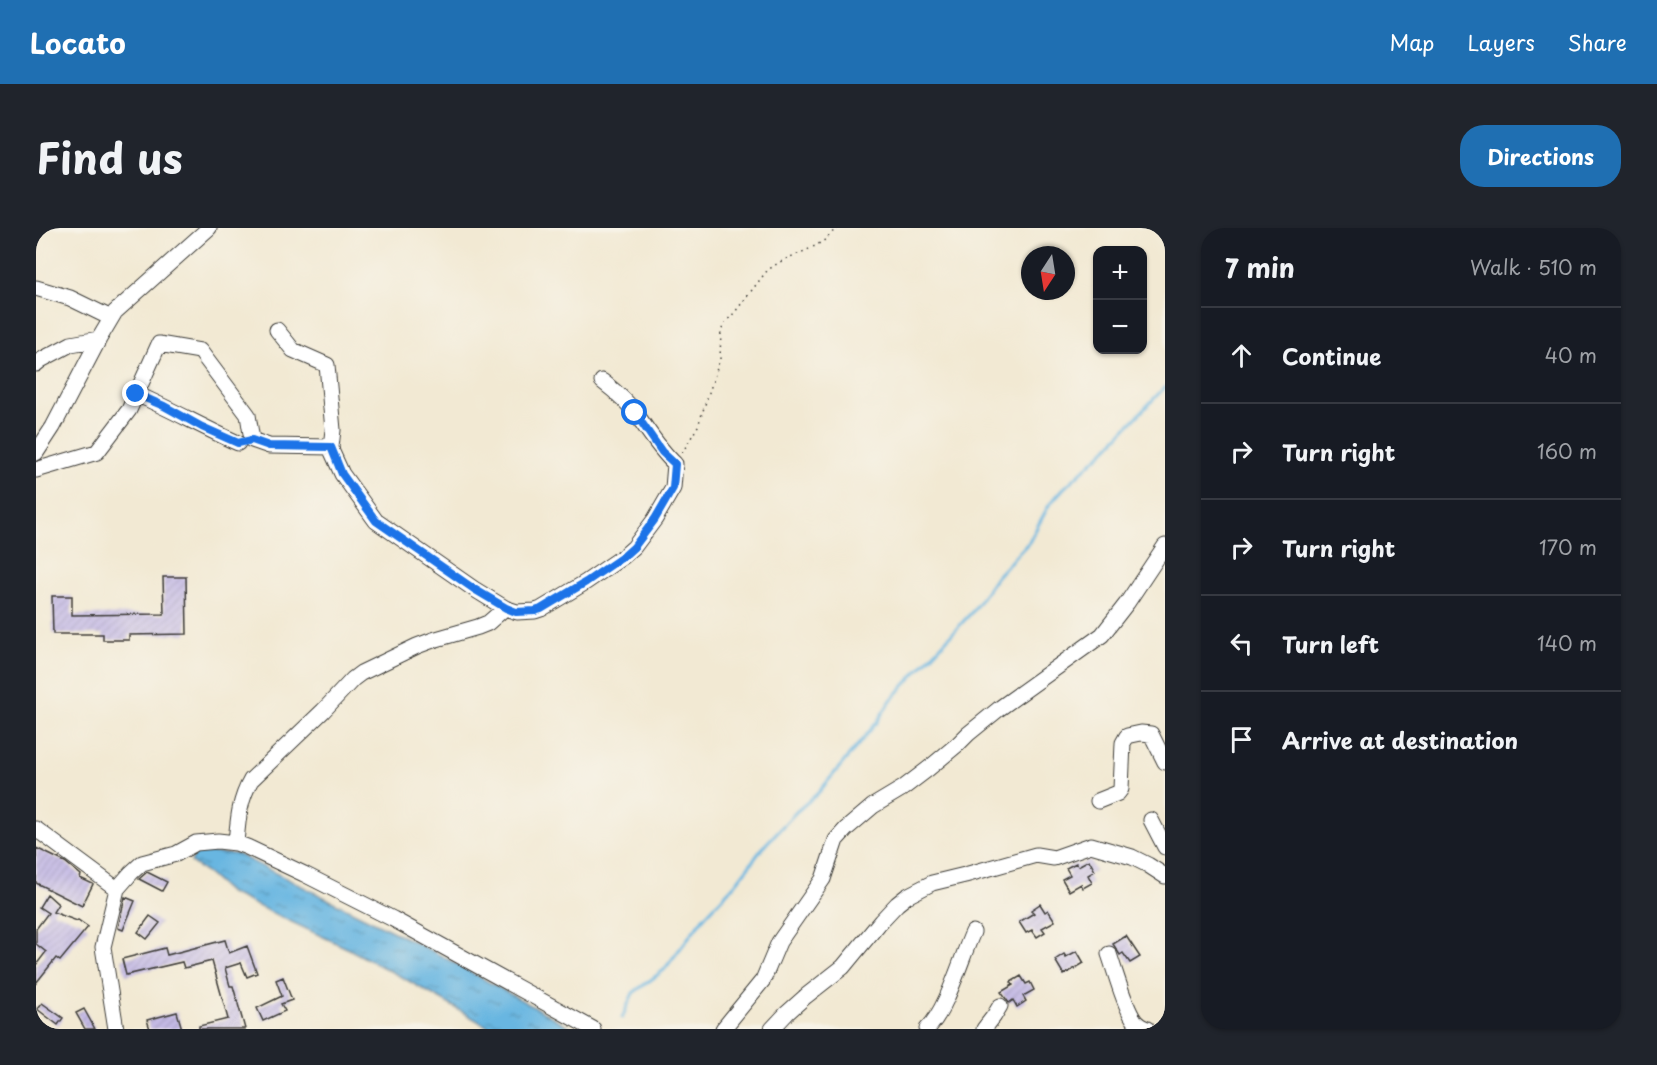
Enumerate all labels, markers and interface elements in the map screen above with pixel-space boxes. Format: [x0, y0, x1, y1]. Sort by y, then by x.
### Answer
text: Locato [30, 21, 126, 64]
text: Map [1390, 26, 1434, 58]
text: Layers [1467, 26, 1535, 58]
text: Share [1568, 26, 1627, 58]
text: Find us [36, 125, 183, 188]
button: Directions [1460, 125, 1621, 187]
north arrow [1021, 246, 1075, 300]
map controls [1093, 246, 1147, 354]
button: + [1093, 246, 1147, 300]
text: 7 min [1225, 248, 1295, 287]
text: Walk · 510 m [1470, 252, 1597, 282]
button: − [1093, 300, 1147, 354]
icon: ahead [1225, 339, 1258, 372]
text: Continue [1282, 339, 1381, 372]
text: 40 m [1545, 340, 1597, 370]
route end [122, 380, 148, 406]
route start [621, 399, 647, 425]
icon: right [1225, 435, 1258, 468]
text: Turn right [1282, 435, 1395, 468]
text: 160 m [1537, 436, 1597, 466]
icon: right [1225, 531, 1258, 564]
text: Turn right [1282, 531, 1395, 564]
text: 170 m [1539, 532, 1597, 562]
icon: left [1225, 627, 1258, 660]
text: Turn left [1282, 627, 1379, 660]
text: 140 m [1537, 628, 1597, 658]
icon: arrive [1225, 723, 1258, 756]
text: Arrive at destination [1282, 723, 1518, 756]

